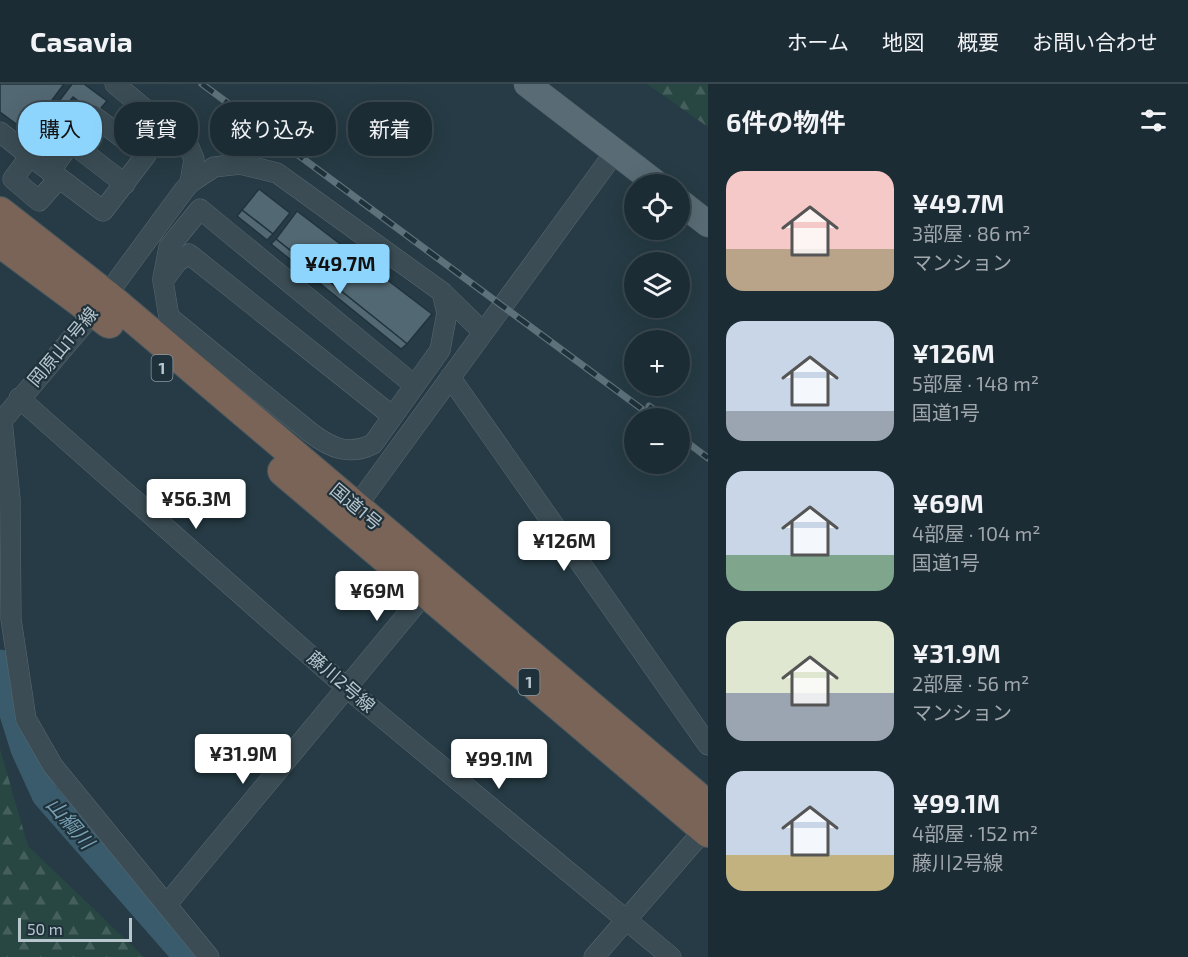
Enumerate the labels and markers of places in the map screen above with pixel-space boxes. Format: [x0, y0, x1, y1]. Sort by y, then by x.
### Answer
pin: ¥49.7M [291, 244, 389, 295]
pin: ¥56.3M [147, 479, 245, 530]
pin: ¥126M [522, 521, 606, 572]
pin: ¥69M [341, 571, 413, 622]
pin: ¥31.9M [194, 734, 292, 785]
pin: ¥99.1M [450, 739, 548, 790]

